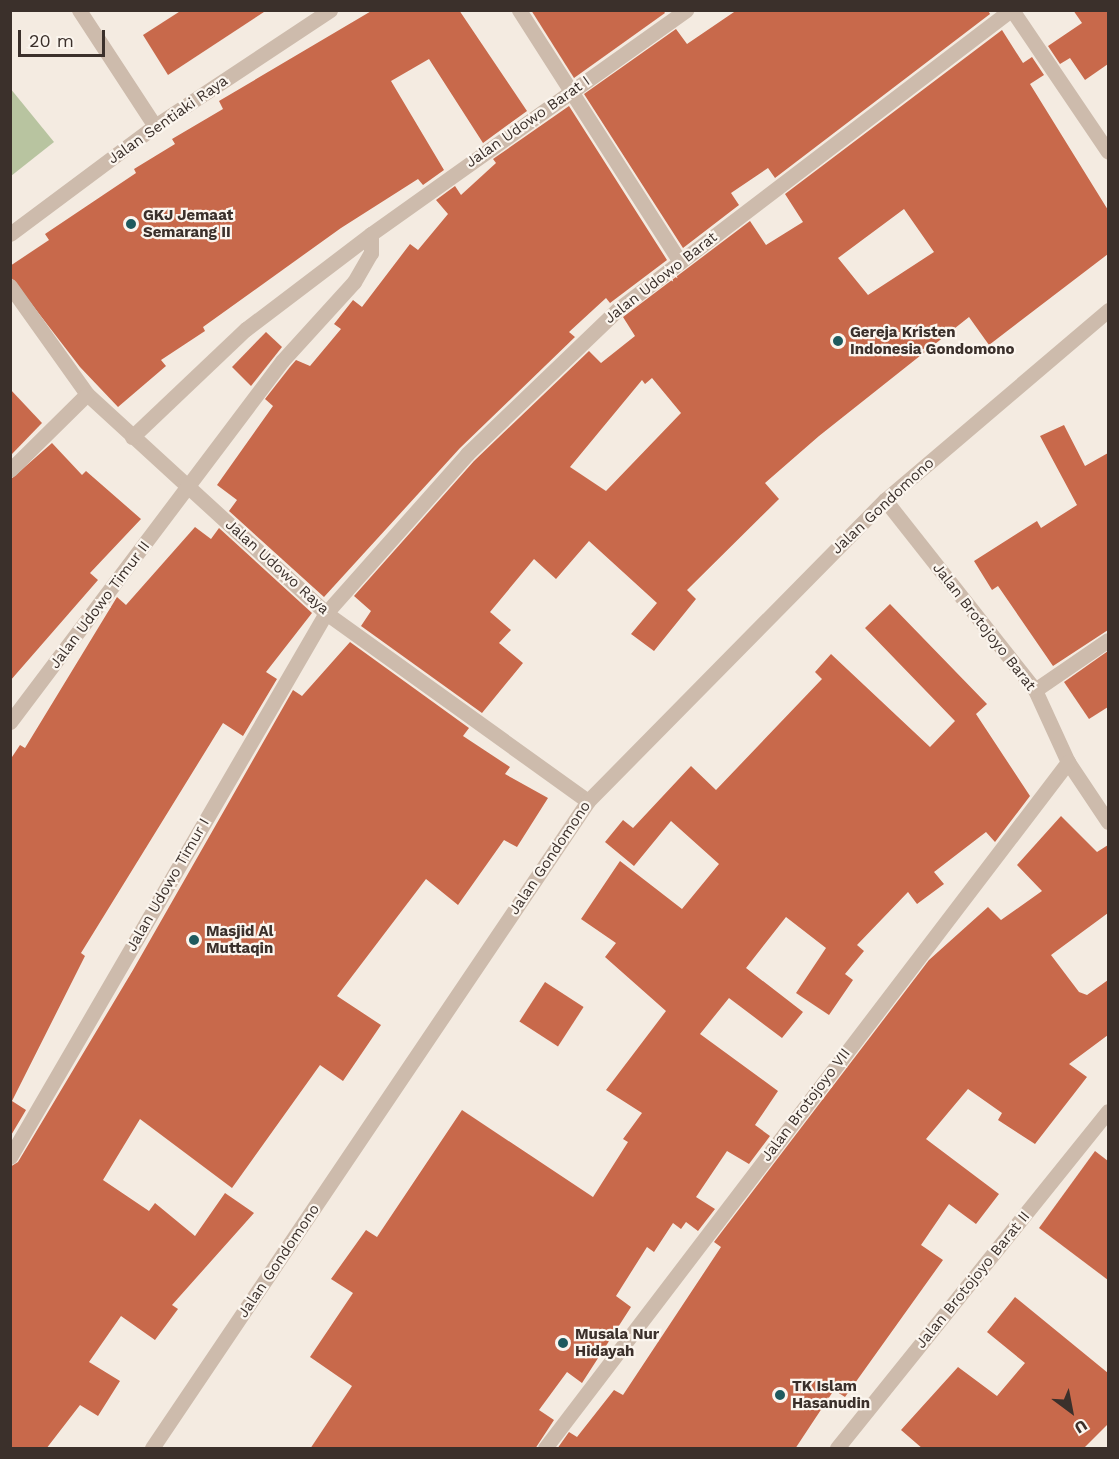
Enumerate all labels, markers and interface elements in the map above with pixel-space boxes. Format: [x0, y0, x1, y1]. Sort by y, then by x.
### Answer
scale bar [21, 18, 108, 56]
text: 20 m [29, 30, 74, 51]
street label: Jalan Sentiaki Raya [105, 72, 231, 168]
street label: Jalan Udowo Barat I [462, 72, 594, 172]
place label: GKJ Jemaat Semarang II [143, 206, 233, 241]
marker: GKJ Jemaat Semarang II [124, 217, 138, 231]
street label: Jalan Udowo Barat [601, 228, 721, 328]
place label: Gereja Kristen Indonesia Gondomono [850, 323, 1015, 358]
marker: Gereja Kristen Indonesia Gondomono [831, 334, 845, 348]
street label: Jalan Gondomono [828, 454, 938, 558]
street label: Jalan Udowo Raya [221, 516, 333, 618]
street label: Jalan Udowo Timur II [46, 537, 154, 673]
street label: Jalan Brotojoyo Barat [928, 559, 1040, 695]
street label: Jalan Gondomono [505, 798, 595, 918]
street label: Jalan Udowo Timur I [122, 815, 214, 955]
place label: Masjid Al Muttaqin [206, 922, 274, 957]
marker: Masjid Al Muttaqin [187, 933, 201, 947]
street label: Jalan Brotojoyo VII [758, 1045, 854, 1165]
street label: Jalan Gondomono [234, 1201, 324, 1321]
street label: Jalan Brotojoyo Barat II [912, 1208, 1034, 1352]
place label: Musala Nur Hidayah [575, 1325, 659, 1360]
marker: Musala Nur Hidayah [556, 1336, 570, 1350]
place label: TK Islam Hasanudin [792, 1377, 870, 1412]
north arrow [1041, 1381, 1101, 1441]
marker: TK Islam Hasanudin [773, 1388, 787, 1402]
text: U [1071, 1416, 1091, 1438]

